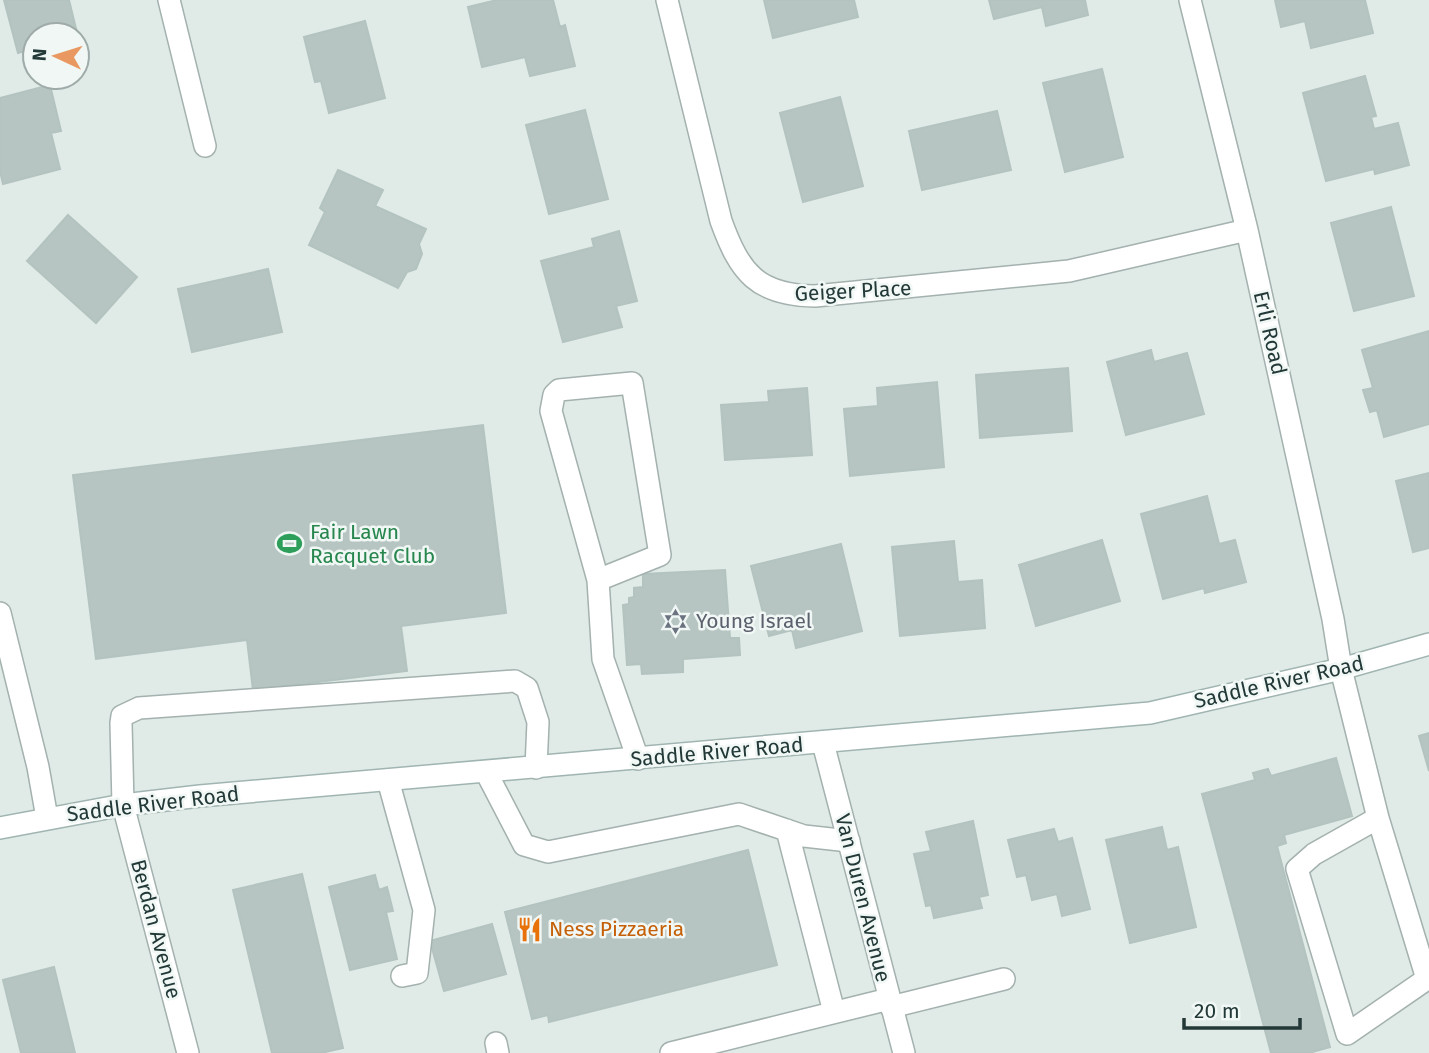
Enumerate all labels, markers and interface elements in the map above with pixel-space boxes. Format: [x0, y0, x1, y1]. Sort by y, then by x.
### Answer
north arrow [21, 21, 91, 91]
text: N [28, 48, 51, 62]
street label: Geiger Place [794, 275, 912, 307]
street label: Erli Road [1248, 289, 1292, 377]
place label: Fair Lawn Racquet Club [310, 519, 435, 569]
sports icon: Fair Lawn Racquet Club [276, 530, 304, 558]
synagogue icon: Young Israel [662, 607, 690, 635]
place label: Young Israel [696, 608, 812, 634]
street label: Saddle River Road [1192, 650, 1366, 714]
street label: Saddle River Road [629, 731, 805, 773]
street label: Saddle River Road [65, 781, 241, 827]
street label: Van Duren Avenue [830, 811, 896, 985]
street label: Berdan Avenue [125, 856, 187, 1002]
restaurant icon: Ness Pizzaeria [515, 915, 543, 943]
place label: Ness Pizzaeria [549, 916, 684, 942]
scale bar [1184, 986, 1300, 1030]
text: 20 m [1194, 998, 1240, 1024]

